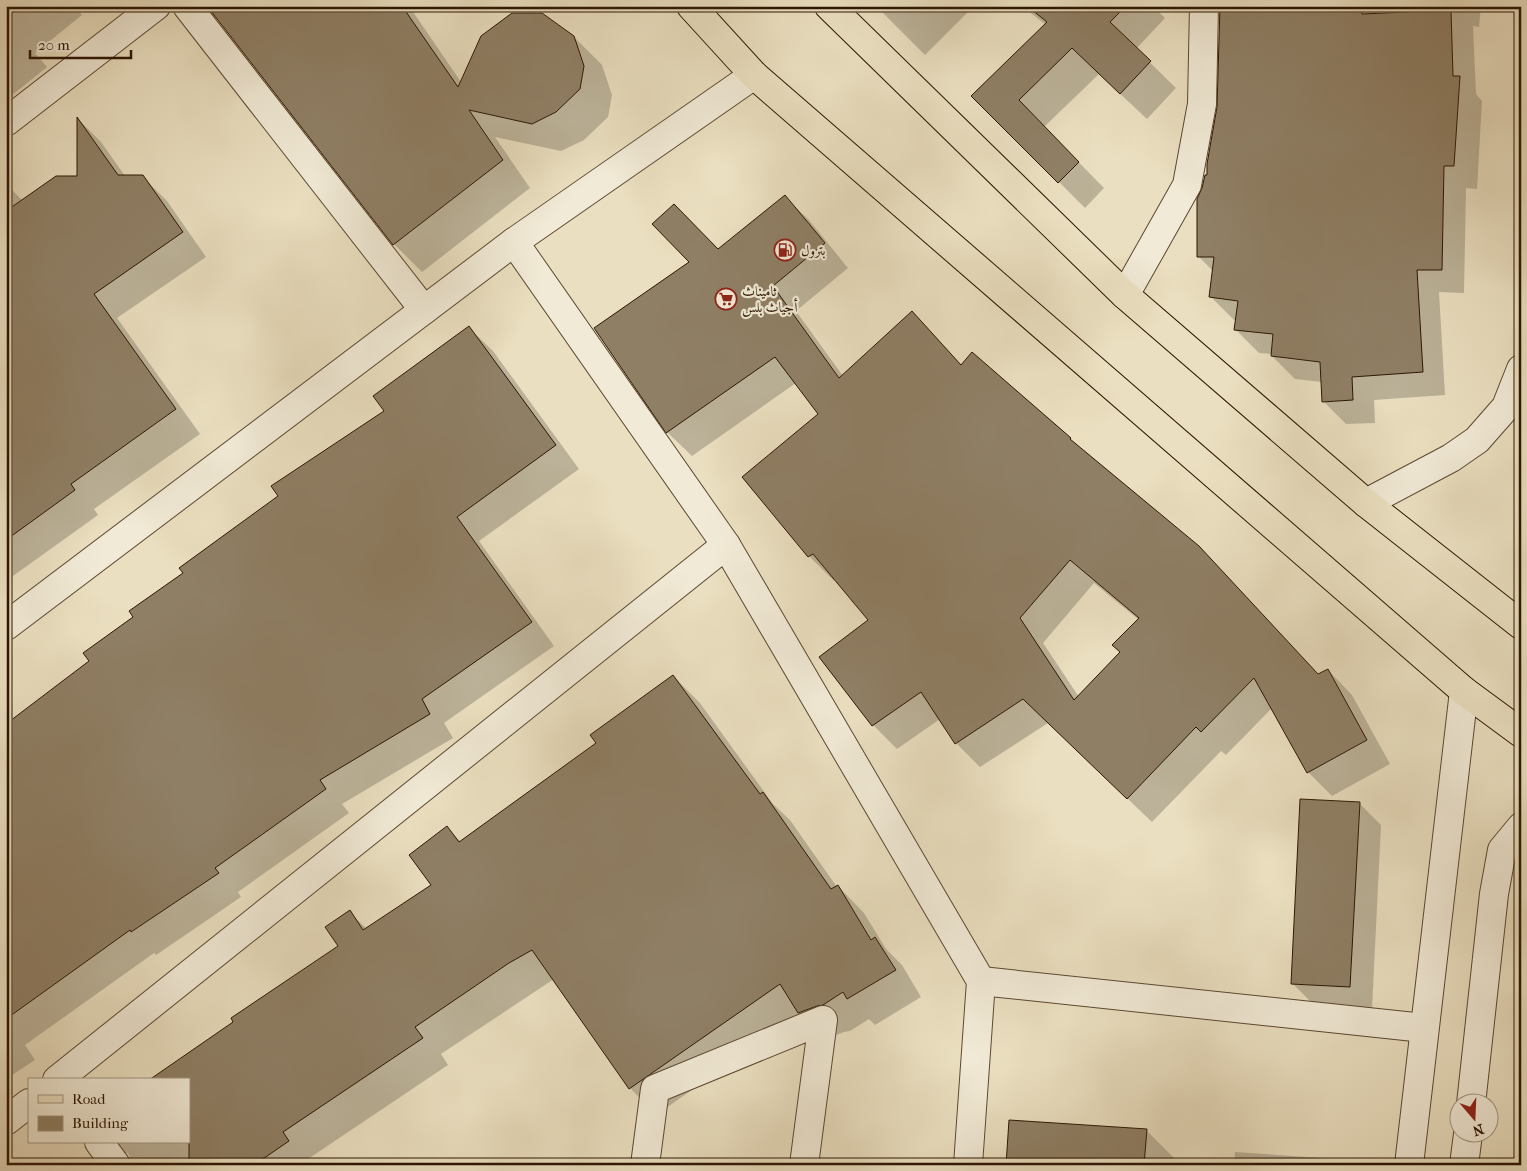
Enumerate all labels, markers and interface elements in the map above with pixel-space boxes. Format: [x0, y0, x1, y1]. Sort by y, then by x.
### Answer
scale bar [30, 28, 131, 60]
text: 20 m [38, 36, 70, 54]
fuel station icon: بترول [773, 238, 797, 262]
place label: بترول [801, 242, 826, 259]
place label: ثاميناث أجياث بلس [742, 283, 798, 317]
supermarket icon: ثاميناث أجياث بلس [714, 287, 738, 311]
legend [28, 1078, 190, 1144]
text: Road [72, 1090, 106, 1108]
north arrow [1450, 1094, 1500, 1144]
text: Building [72, 1114, 129, 1132]
text: N [1470, 1120, 1486, 1140]

